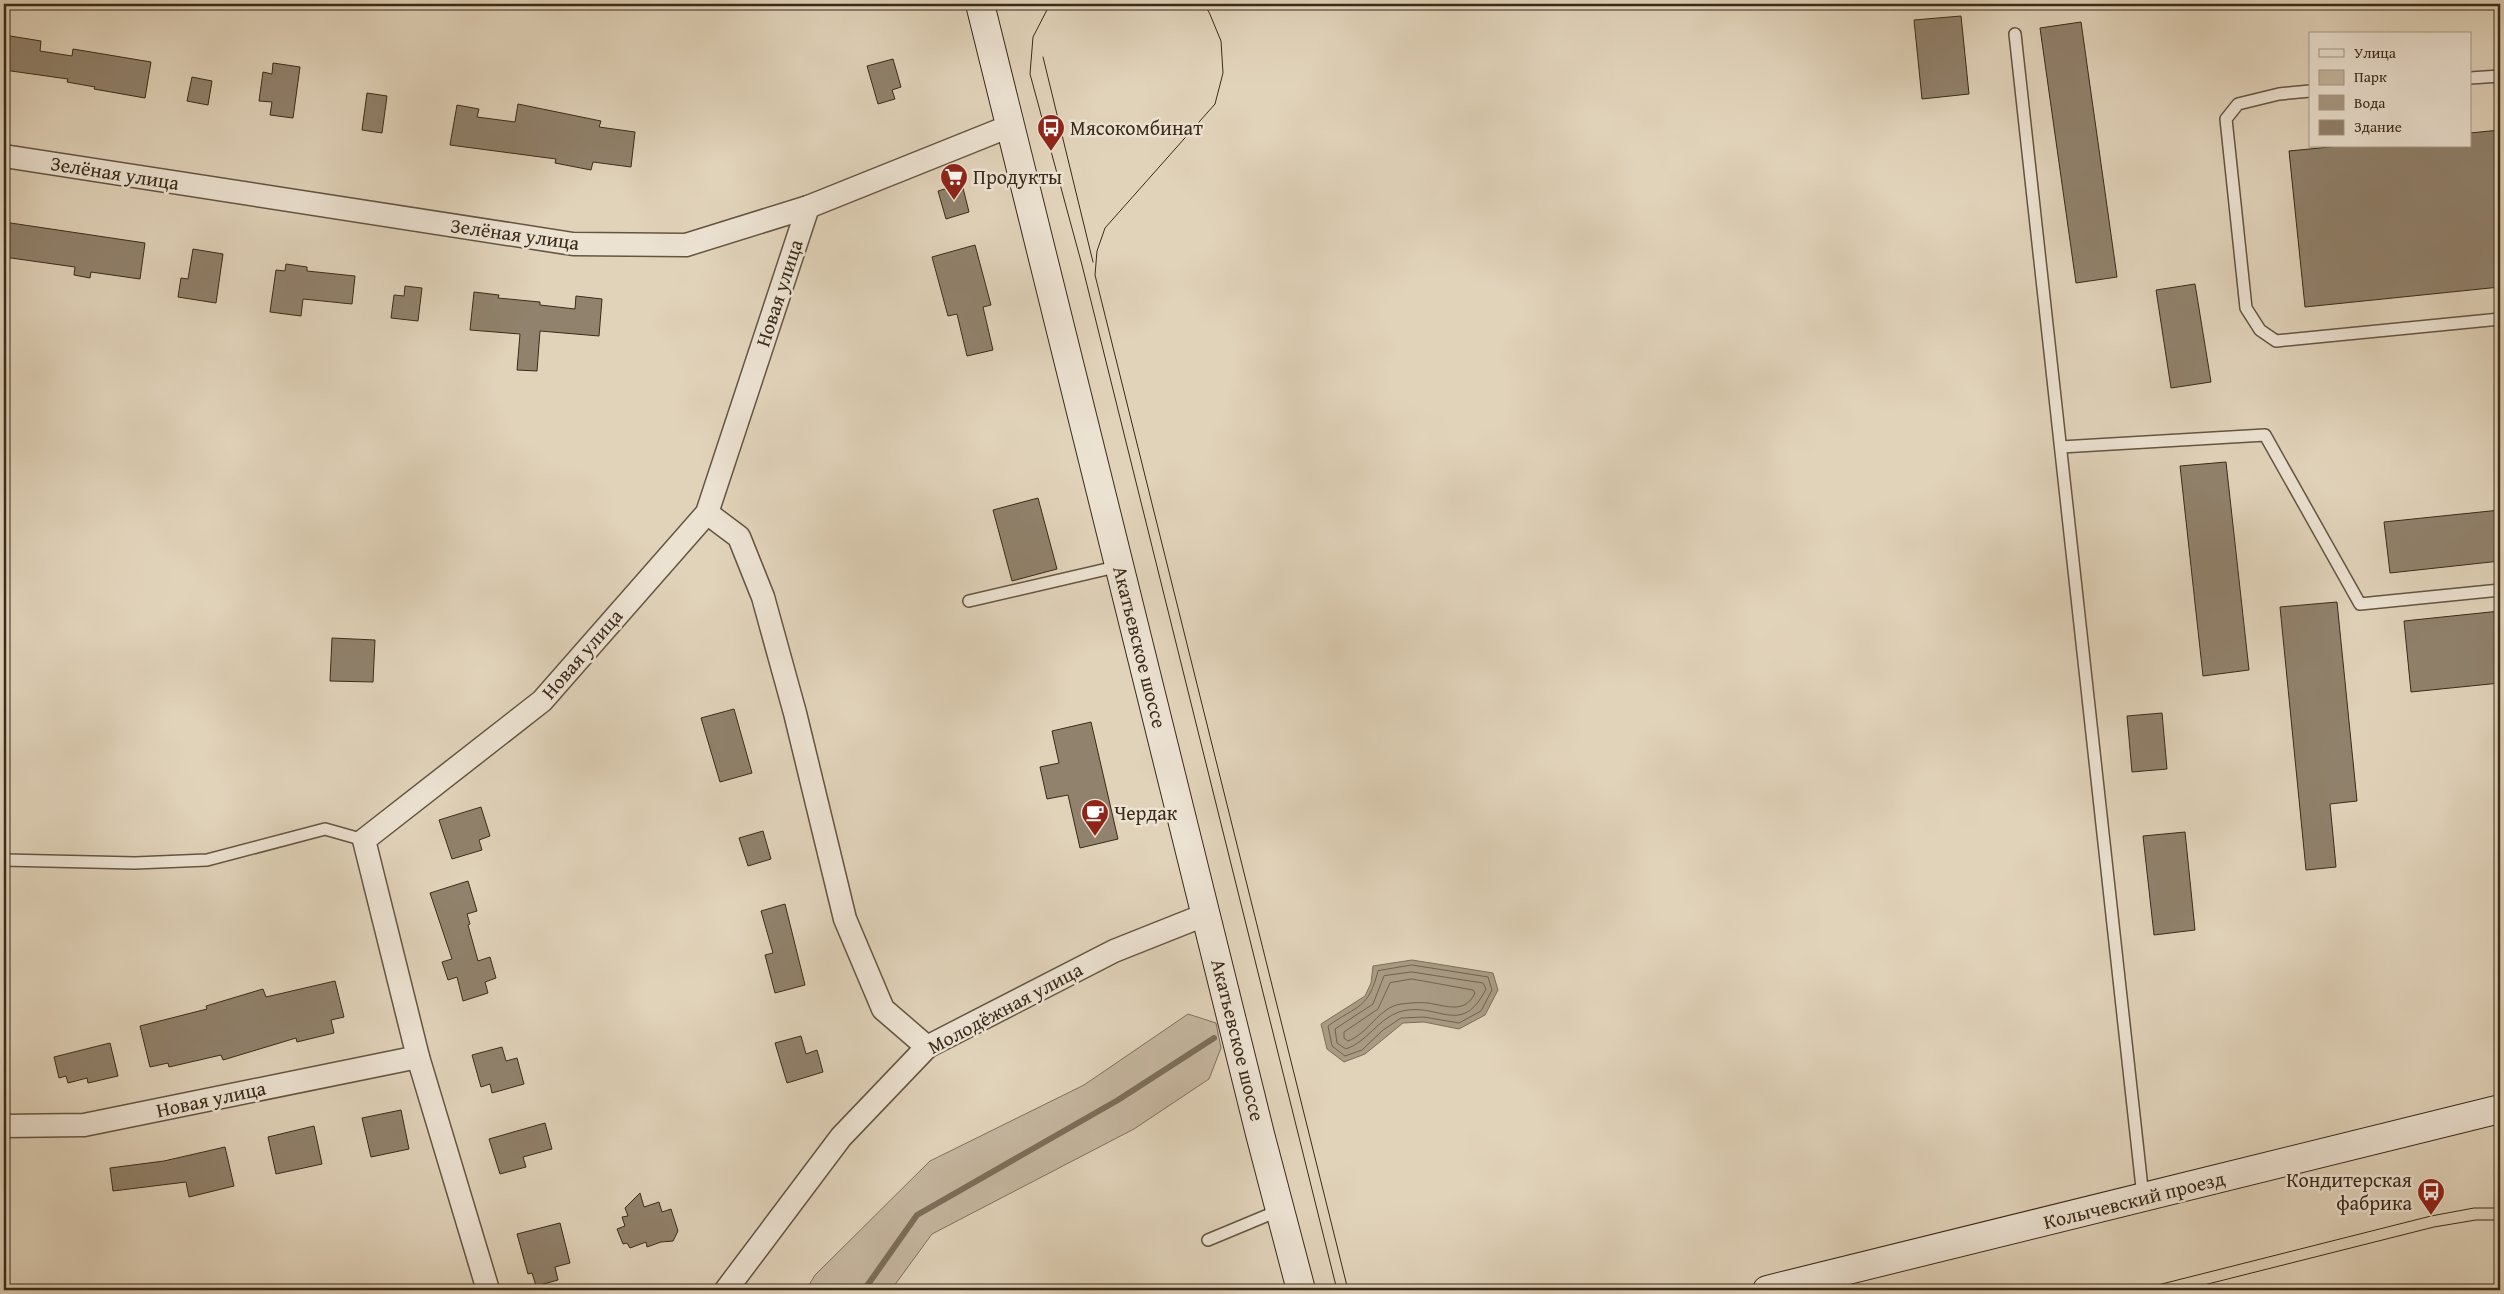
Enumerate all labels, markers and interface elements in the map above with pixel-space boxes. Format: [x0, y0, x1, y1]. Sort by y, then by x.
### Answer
legend [2309, 32, 2472, 148]
text: Улица [2354, 42, 2397, 63]
text: Парк [2354, 66, 2387, 87]
text: Вода [2354, 92, 2386, 113]
bus stop icon: Мясокомбинат [1036, 113, 1066, 152]
place label: Мясокомбинат [1070, 113, 1203, 142]
text: Здание [2354, 116, 2402, 137]
street label: Зелёная улица [49, 148, 182, 197]
supermarket icon: Продукты [939, 162, 969, 201]
place label: Продукты [973, 162, 1062, 191]
street label: Зелёная улица [449, 210, 582, 257]
street label: Новая улица [748, 235, 810, 350]
street label: Акатьевское шоссе [1106, 563, 1175, 731]
street label: Новая улица [534, 602, 629, 705]
cafe icon: Чердак [1080, 798, 1110, 837]
place label: Чердак [1114, 798, 1178, 827]
street label: Молодёжная улица [922, 954, 1088, 1061]
street label: Акатьевское шоссе [1204, 956, 1273, 1124]
street label: Новая улица [153, 1073, 269, 1124]
street label: Колычевский проезд [2040, 1163, 2228, 1236]
place label: Кондитерская фабрика [2286, 1165, 2412, 1217]
bus stop icon: Кондитерская фабрика [2416, 1177, 2446, 1216]

